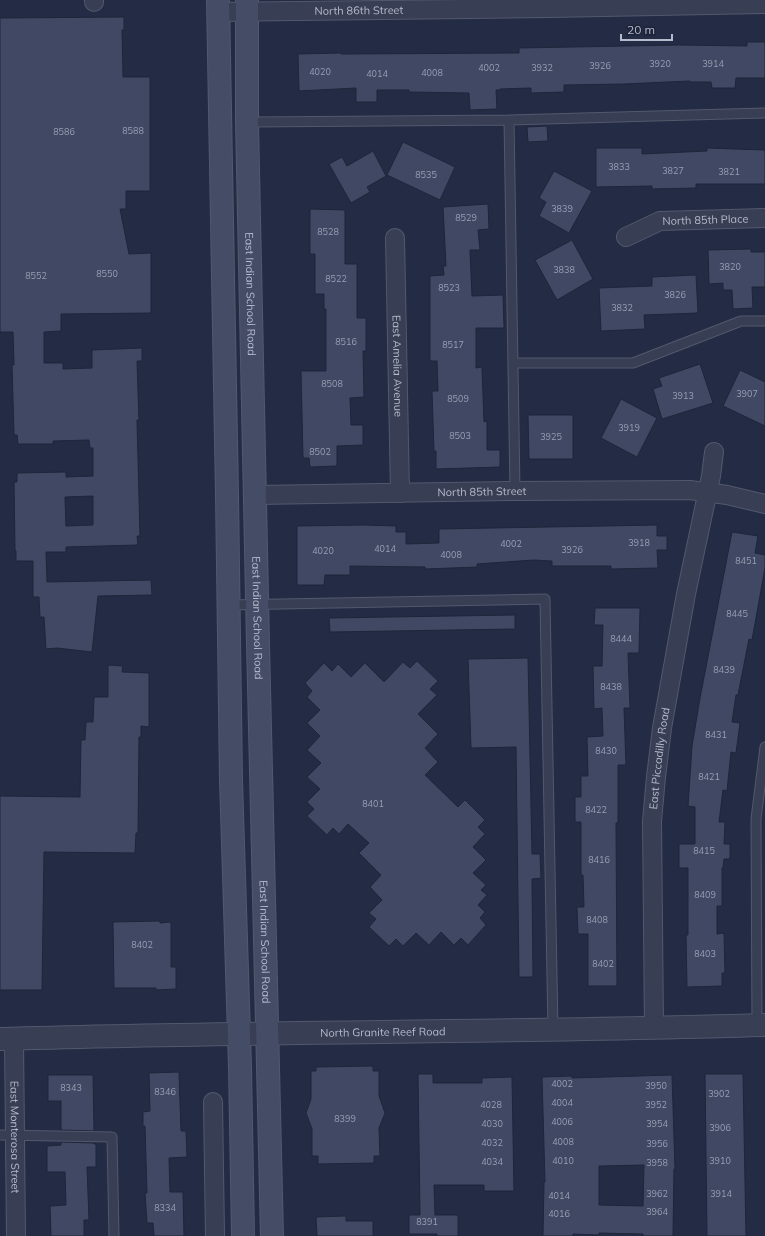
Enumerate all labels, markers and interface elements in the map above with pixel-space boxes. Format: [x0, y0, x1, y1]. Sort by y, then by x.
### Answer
street label: North 86th Street [314, 3, 404, 18]
scale bar [621, 16, 672, 42]
text: 20 m [627, 22, 655, 37]
house number: 3920 [649, 58, 671, 69]
house number: 3914 [702, 58, 724, 69]
house number: 3926 [589, 60, 611, 71]
house number: 4002 [478, 62, 500, 73]
house number: 3932 [531, 62, 553, 73]
house number: 4020 [309, 66, 331, 77]
house number: 4008 [421, 67, 443, 78]
house number: 4014 [366, 68, 388, 79]
house number: 8588 [122, 125, 144, 136]
house number: 8586 [53, 126, 75, 137]
house number: 3833 [608, 161, 630, 172]
house number: 3827 [662, 165, 684, 176]
house number: 3821 [718, 166, 740, 177]
house number: 8535 [415, 169, 437, 180]
house number: 3839 [551, 203, 573, 214]
street label: North 85th Place [662, 211, 749, 228]
house number: 8529 [455, 212, 477, 223]
house number: 8528 [317, 226, 339, 237]
street label: East Indian School Road [242, 232, 259, 356]
house number: 3820 [719, 261, 741, 272]
house number: 3838 [553, 264, 575, 275]
house number: 8550 [96, 268, 118, 279]
house number: 8552 [25, 270, 47, 281]
house number: 8522 [325, 273, 347, 284]
house number: 8523 [438, 282, 460, 293]
house number: 3826 [664, 289, 686, 300]
house number: 3832 [611, 302, 633, 313]
street label: East Amelia Avenue [390, 315, 406, 417]
house number: 8516 [335, 336, 357, 347]
house number: 8517 [442, 339, 464, 350]
house number: 8508 [321, 378, 343, 389]
house number: 3907 [736, 388, 758, 399]
house number: 3913 [672, 390, 694, 401]
house number: 8509 [447, 393, 469, 404]
house number: 3919 [618, 422, 640, 433]
house number: 8503 [449, 430, 471, 441]
house number: 3925 [540, 431, 562, 442]
house number: 8502 [309, 446, 331, 457]
street label: North 85th Street [437, 484, 527, 499]
house number: 3918 [628, 537, 650, 548]
house number: 4002 [500, 538, 522, 549]
house number: 4014 [374, 543, 396, 554]
house number: 3926 [561, 544, 583, 555]
house number: 4020 [312, 545, 334, 556]
house number: 4008 [440, 549, 462, 560]
house number: 8451 [735, 555, 757, 566]
street label: East Indian School Road [249, 556, 266, 680]
house number: 8445 [726, 608, 748, 619]
house number: 8444 [610, 633, 632, 644]
house number: 8439 [713, 664, 735, 675]
house number: 8438 [600, 681, 622, 692]
street label: East Piccadilly Road [646, 706, 673, 810]
house number: 8431 [705, 729, 727, 740]
house number: 8430 [595, 745, 617, 756]
house number: 8421 [698, 771, 720, 782]
house number: 8401 [362, 798, 384, 809]
house number: 8422 [585, 804, 607, 815]
house number: 8415 [693, 845, 715, 856]
house number: 8416 [588, 854, 610, 865]
street label: East Indian School Road [257, 880, 273, 1004]
house number: 8409 [694, 889, 716, 900]
house number: 8408 [586, 914, 608, 925]
house number: 8402 [131, 939, 153, 950]
house number: 8403 [694, 948, 716, 959]
house number: 8402 [592, 958, 614, 969]
street label: North Granite Reef Road [320, 1024, 446, 1040]
house number: 4002 [551, 1078, 573, 1089]
house number: 3950 [645, 1080, 667, 1091]
street label: East Monterosa Street [7, 1081, 23, 1194]
house number: 8343 [60, 1082, 82, 1093]
house number: 8346 [154, 1086, 176, 1097]
house number: 3902 [708, 1088, 730, 1099]
house number: 4004 [551, 1097, 573, 1108]
house number: 4028 [480, 1099, 502, 1110]
house number: 3952 [645, 1099, 667, 1110]
house number: 8399 [334, 1113, 356, 1124]
house number: 4006 [551, 1116, 573, 1127]
house number: 4030 [481, 1118, 503, 1129]
house number: 3954 [646, 1118, 668, 1129]
house number: 3906 [709, 1122, 731, 1133]
house number: 4008 [552, 1136, 574, 1147]
house number: 4032 [481, 1137, 503, 1148]
house number: 3956 [646, 1138, 668, 1149]
house number: 4010 [552, 1155, 574, 1166]
house number: 3910 [709, 1155, 731, 1166]
house number: 4034 [481, 1156, 503, 1167]
house number: 3958 [646, 1157, 668, 1168]
house number: 3962 [646, 1188, 668, 1199]
house number: 3914 [710, 1188, 732, 1199]
house number: 4014 [548, 1190, 570, 1201]
house number: 8334 [154, 1202, 176, 1213]
house number: 3964 [646, 1206, 668, 1217]
house number: 4016 [548, 1208, 570, 1219]
house number: 8391 [416, 1216, 438, 1227]

